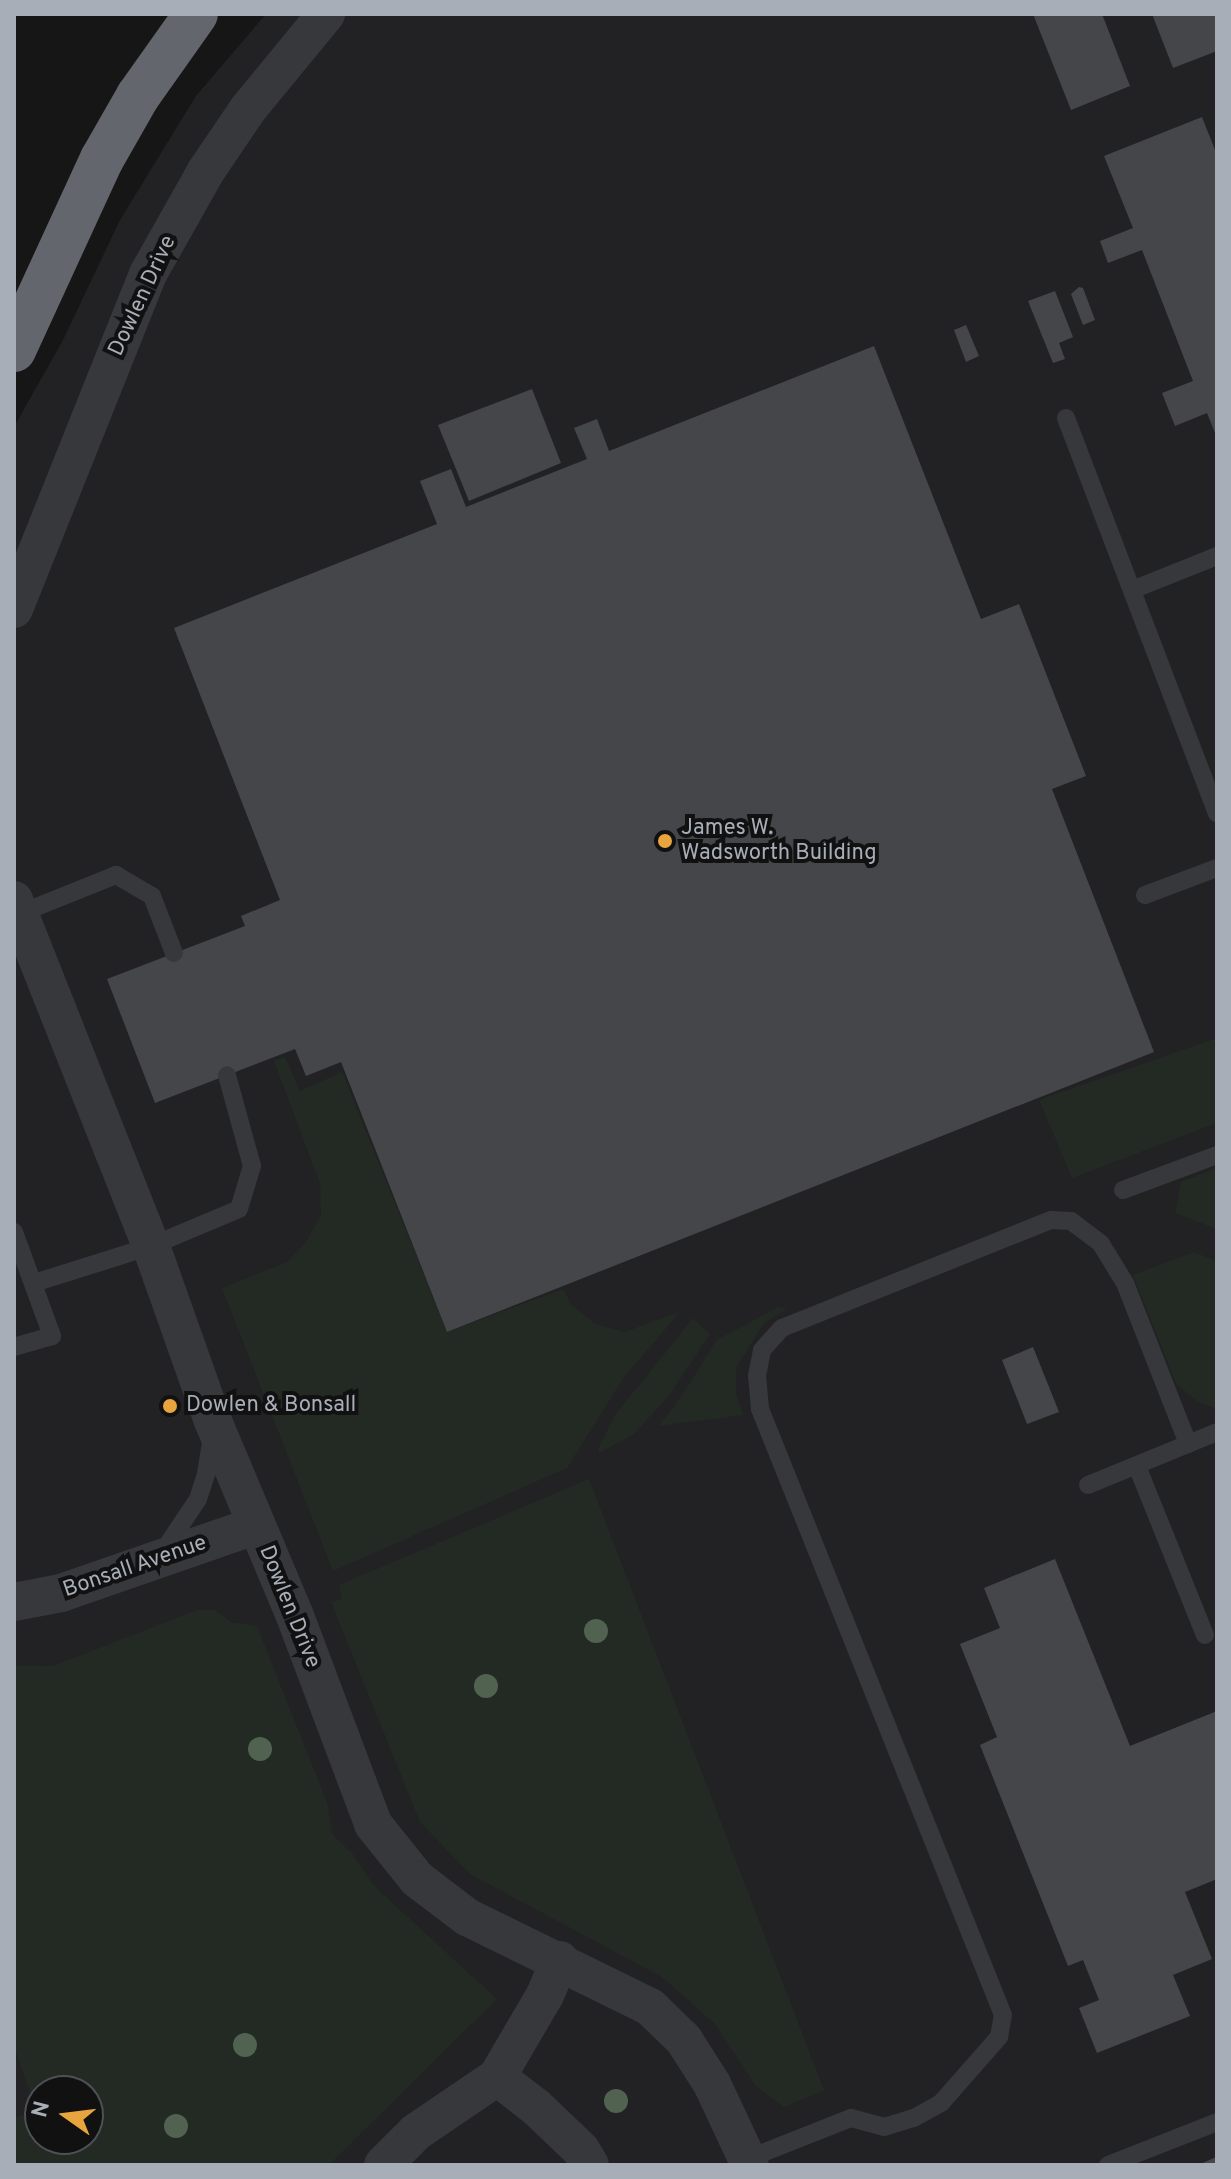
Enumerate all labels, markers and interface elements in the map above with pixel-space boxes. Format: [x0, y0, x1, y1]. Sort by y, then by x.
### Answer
street label: Dowlen Drive [104, 231, 182, 361]
place label: James W. Wadsworth Building [681, 815, 877, 866]
marker: James W. Wadsworth Building [656, 832, 674, 850]
place label: Dowlen & Bonsall [186, 1393, 356, 1419]
marker: Dowlen & Bonsall [161, 1397, 179, 1415]
street label: Bonsall Avenue [59, 1530, 211, 1604]
street label: Dowlen Drive [252, 1542, 326, 1672]
north arrow [24, 2075, 104, 2155]
text: N [27, 2099, 57, 2120]

